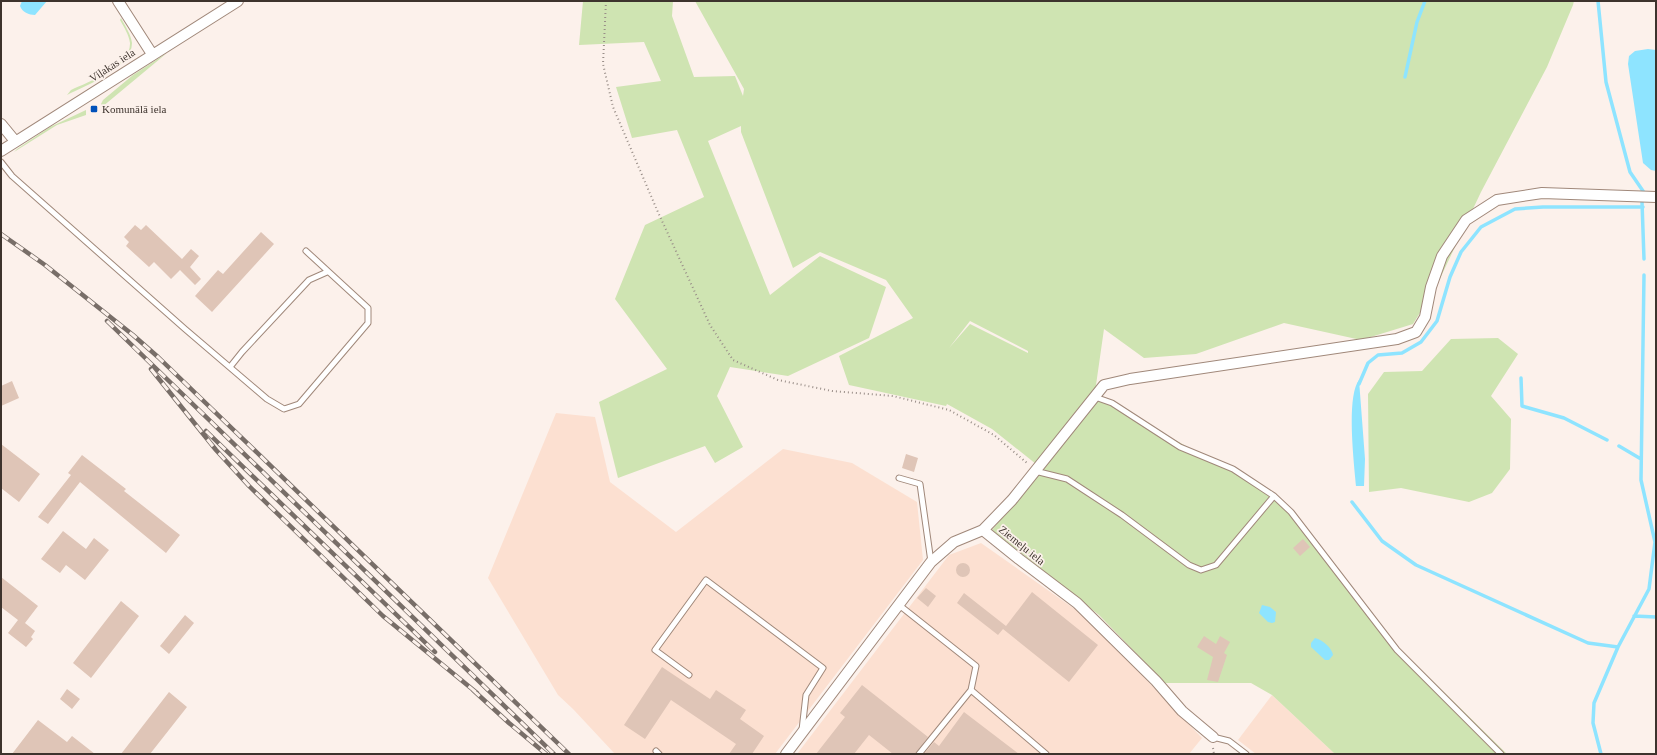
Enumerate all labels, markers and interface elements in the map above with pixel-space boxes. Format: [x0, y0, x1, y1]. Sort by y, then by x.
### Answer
street label: Viļakas iela [87, 46, 138, 85]
place label: Komunālā iela [102, 103, 167, 115]
marker: Komunālā iela [89, 104, 99, 114]
street label: Ziemeļu iela [996, 523, 1047, 568]

